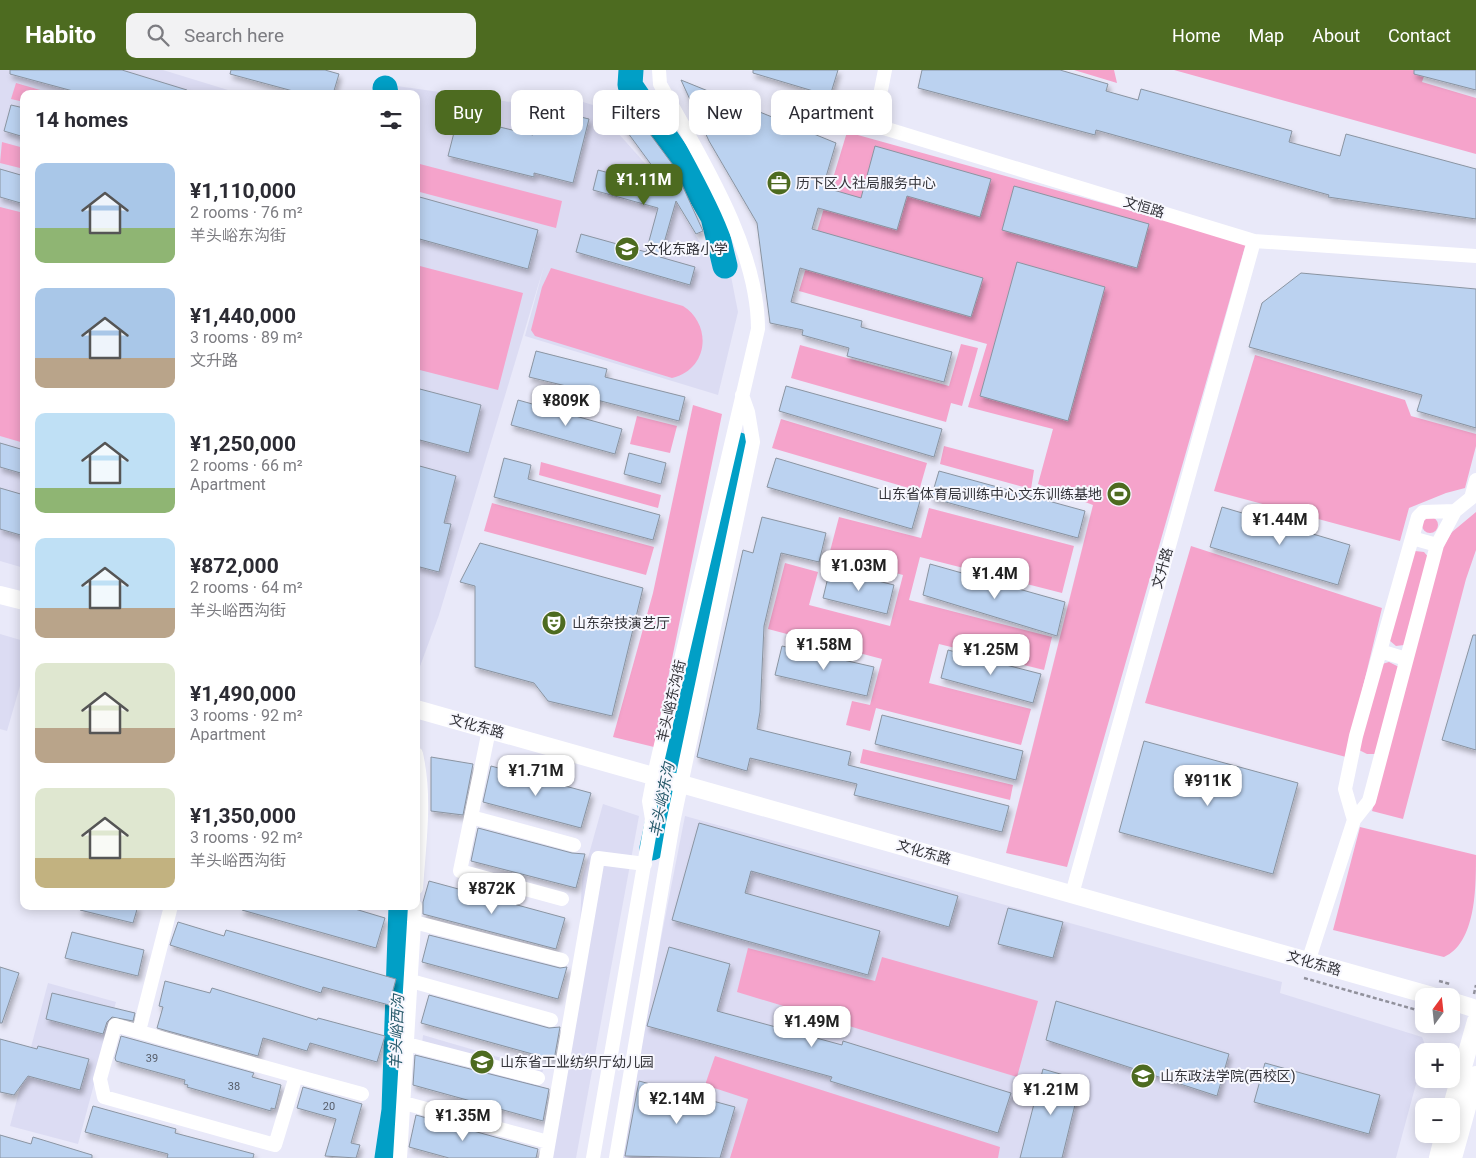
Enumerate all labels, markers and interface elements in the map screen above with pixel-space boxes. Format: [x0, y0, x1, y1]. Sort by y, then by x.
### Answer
search box [126, 13, 476, 58]
text: Habito [25, 21, 96, 49]
icon: search [144, 21, 172, 49]
text: Search here [184, 24, 284, 47]
text: Home [1172, 25, 1221, 46]
text: Map [1249, 25, 1284, 46]
text: About [1312, 25, 1360, 46]
text: Contact [1388, 25, 1451, 46]
chip: Buy [435, 90, 501, 135]
chip: Rent [511, 90, 583, 135]
chip: Filters [593, 90, 679, 135]
chip: New [689, 90, 761, 135]
chip: Apartment [771, 90, 892, 135]
icon: filters [377, 106, 405, 134]
text: 14 homes [35, 108, 128, 132]
pin: ¥1.11M [603, 164, 685, 206]
text: ¥1.11M [617, 170, 671, 189]
office icon: 历下区人社局服务中心 [766, 170, 792, 196]
place label: 历下区人社局服务中心 [796, 175, 936, 191]
text: ¥1,110,000 [190, 179, 296, 203]
icon: home [75, 183, 135, 243]
street label: 文恒路 [1122, 193, 1166, 221]
text: 2 rooms · 76 m² [190, 203, 303, 222]
text: 羊头峪东沟街 [190, 226, 286, 245]
school or university icon: 文化东路小学 [614, 236, 640, 262]
place label: 文化东路小学 [644, 241, 728, 257]
text: ¥1,440,000 [190, 304, 296, 328]
icon: home [75, 308, 135, 368]
text: 3 rooms · 89 m² [190, 328, 303, 347]
text: 文升路 [190, 351, 238, 370]
pin: ¥809K [531, 384, 601, 427]
text: ¥809K [543, 391, 589, 410]
text: ¥1,250,000 [190, 432, 296, 456]
icon: home [75, 433, 135, 493]
text: 2 rooms · 66 m² [190, 456, 303, 475]
text: Apartment [190, 475, 266, 494]
sports icon: 山东省体育局训练中心文东训练基地 [1106, 481, 1132, 507]
place label: 山东省体育局训练中心文东训练基地 [878, 486, 1102, 502]
pin: ¥1.44M [1239, 504, 1321, 546]
text: ¥1.44M [1253, 510, 1307, 529]
street label: 文升路 [1149, 546, 1175, 590]
pin: ¥1.03M [818, 550, 900, 592]
text: ¥872,000 [190, 554, 279, 578]
text: ¥1.03M [832, 556, 886, 575]
icon: home [75, 558, 135, 618]
pin: ¥1.4M [960, 558, 1030, 600]
text: ¥1.4M [972, 564, 1018, 583]
text: 2 rooms · 64 m² [190, 578, 303, 597]
text: 羊头峪西沟街 [190, 601, 286, 620]
theatre icon: 山东杂技演艺厅 [541, 610, 567, 636]
place label: 山东杂技演艺厅 [572, 615, 670, 631]
pin: ¥1.58M [783, 628, 865, 671]
pin: ¥1.25M [950, 634, 1032, 676]
text: ¥1.58M [797, 635, 851, 654]
text: ¥1.25M [964, 640, 1018, 659]
street label: 羊头峪东沟街 [654, 658, 688, 744]
text: ¥1,490,000 [190, 682, 296, 706]
icon: home [75, 683, 135, 743]
text: 3 rooms · 92 m² [190, 706, 303, 725]
street label: 文化东路 [448, 711, 506, 741]
text: Apartment [190, 725, 266, 744]
pin: ¥1.71M [495, 754, 577, 797]
water label: 羊头峪东沟 [646, 760, 678, 839]
text: ¥1.71M [509, 761, 563, 780]
pin: ¥911K [1173, 764, 1243, 807]
text: ¥911K [1185, 771, 1231, 790]
text: ¥1,350,000 [190, 804, 296, 828]
icon: home [75, 808, 135, 868]
text: 3 rooms · 92 m² [190, 828, 303, 847]
street label: 文化东路 [895, 837, 953, 867]
text: 羊头峪西沟街 [190, 851, 286, 870]
pin: ¥872K [457, 872, 527, 915]
text: ¥872K [469, 879, 515, 898]
street label: 文化东路 [1285, 948, 1343, 978]
north arrow [1415, 988, 1460, 1032]
map controls [1415, 988, 1460, 1143]
water label: 羊头峪西沟 [387, 992, 407, 1070]
pin: ¥1.49M [771, 1006, 853, 1048]
text: ¥1.49M [785, 1012, 839, 1031]
button: + [1415, 1043, 1460, 1088]
school or university icon: 山东省工业纺织厅幼儿园 [469, 1049, 495, 1075]
house number: 39 [146, 1052, 158, 1065]
place label: 山东省工业纺织厅幼儿园 [500, 1054, 654, 1070]
school or university icon: 山东政法学院(西校区) [1130, 1063, 1156, 1089]
place label: 山东政法学院(西校区) [1160, 1068, 1296, 1085]
pin: ¥1.21M [1010, 1074, 1092, 1116]
house number: 38 [228, 1080, 240, 1093]
text: ¥1.21M [1024, 1080, 1078, 1099]
pin: ¥2.14M [636, 1082, 718, 1125]
text: ¥2.14M [650, 1089, 704, 1108]
button: − [1415, 1098, 1460, 1143]
house number: 20 [323, 1100, 335, 1113]
pin: ¥1.35M [422, 1100, 504, 1142]
text: ¥1.35M [436, 1106, 490, 1125]

